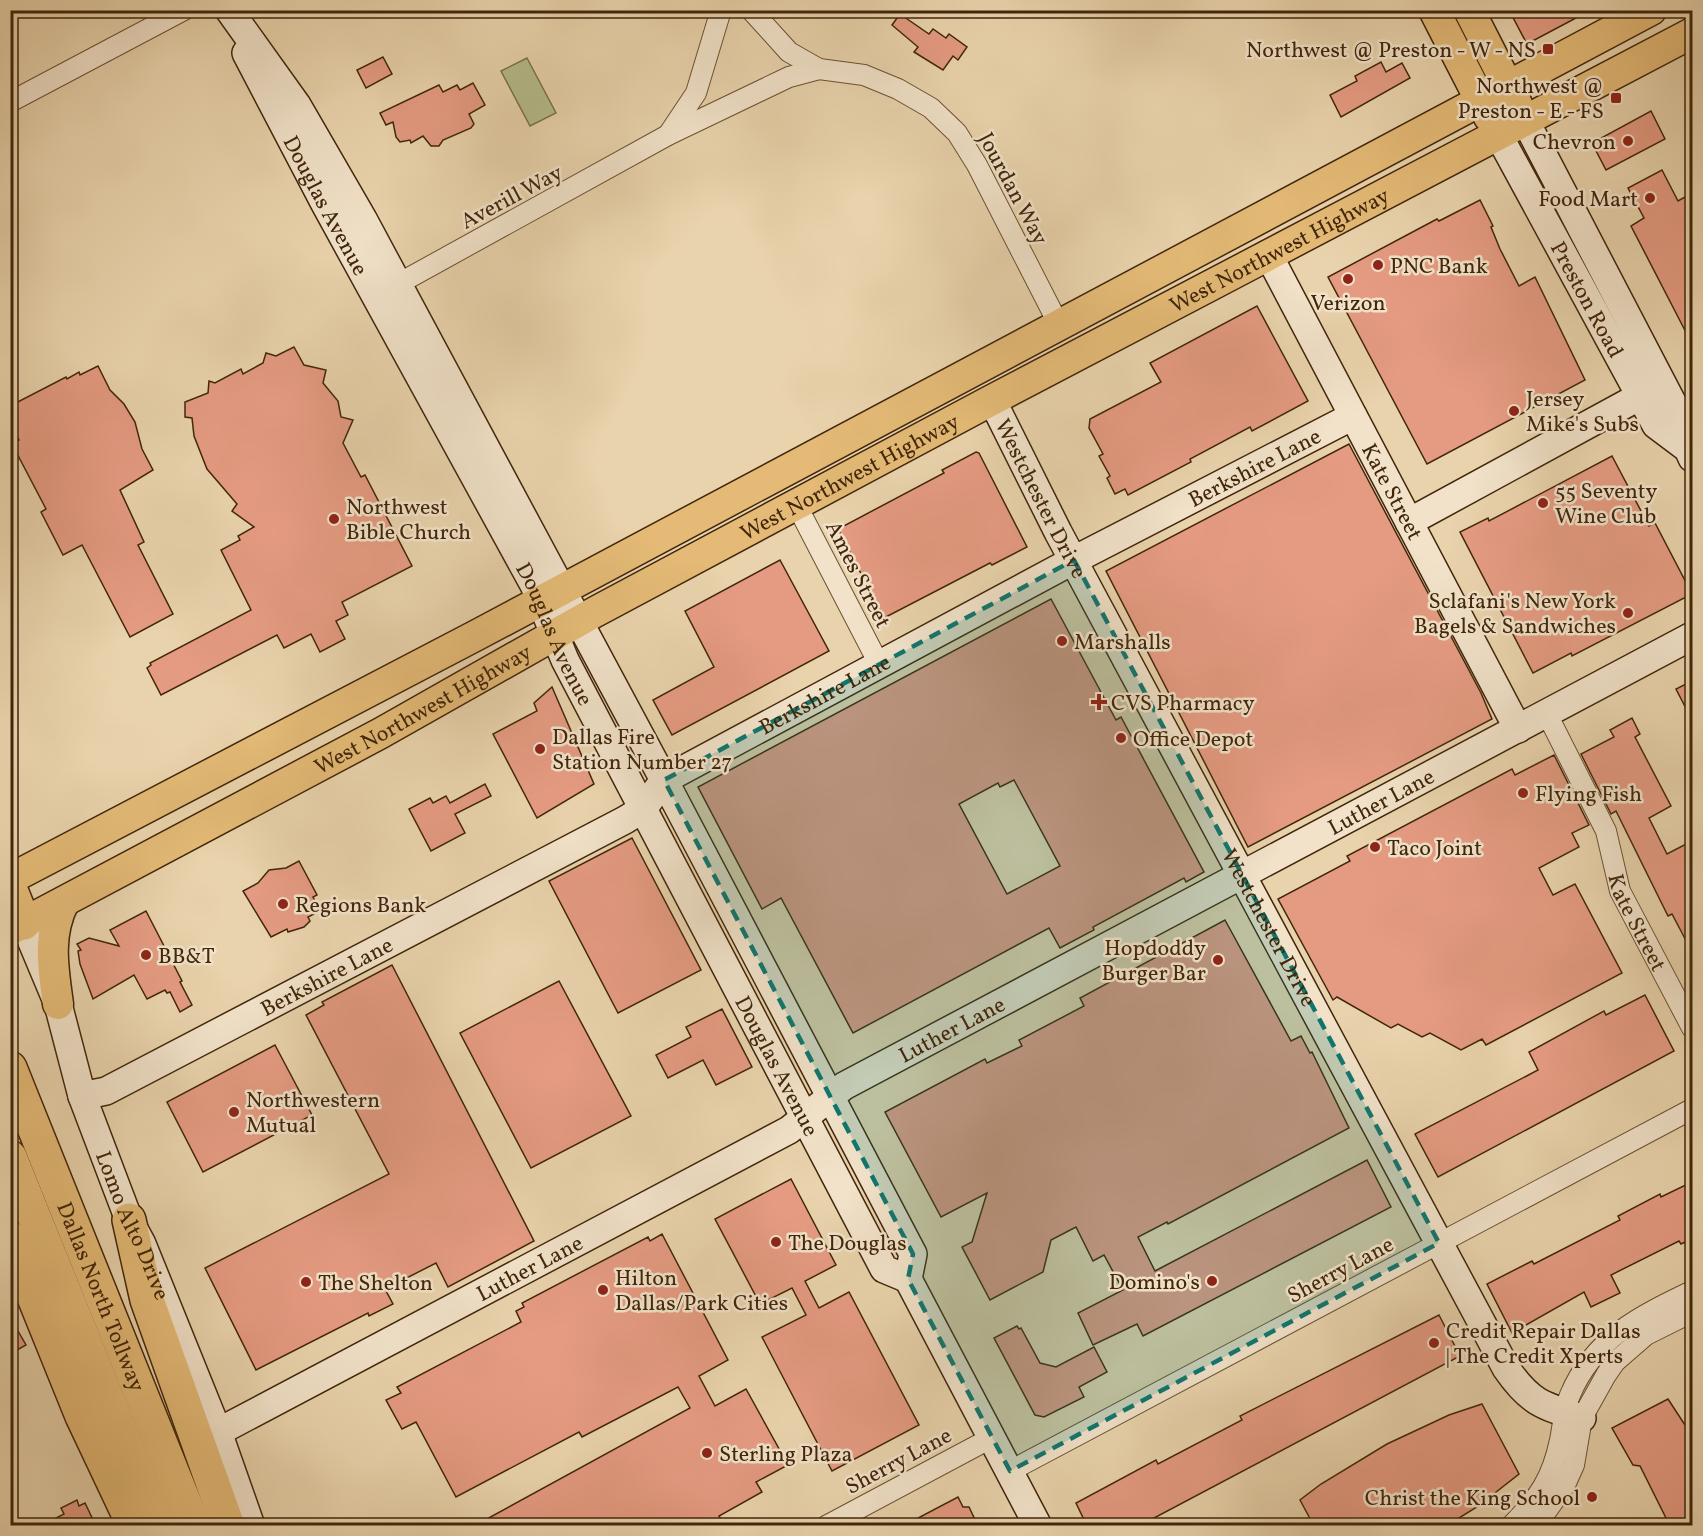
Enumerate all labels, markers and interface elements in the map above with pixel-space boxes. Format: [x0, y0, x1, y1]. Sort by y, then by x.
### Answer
place label: Northwest @ Preston - W - NS [1246, 36, 1536, 67]
marker: Northwest @ Preston - W - NS [1541, 42, 1555, 56]
place label: Northwest @ Preston - E - FS [1458, 72, 1604, 128]
marker: Northwest @ Preston - E - FS [1609, 91, 1623, 105]
street label: Jourdan Way [969, 127, 1055, 251]
place label: Chevron [1533, 128, 1616, 159]
street label: Douglas Avenue [274, 131, 374, 282]
marker: Chevron [1621, 134, 1635, 148]
street label: Averill Way [456, 158, 569, 238]
street label: West Northwest Highway [1165, 181, 1396, 322]
place label: Food Mart [1538, 185, 1638, 216]
marker: Food Mart [1643, 191, 1657, 205]
street label: Preston Road [1541, 237, 1630, 364]
place label: PNC Bank [1390, 252, 1488, 283]
marker: PNC Bank [1371, 258, 1385, 272]
marker: Verizon [1341, 272, 1355, 286]
place label: Verizon [1310, 289, 1386, 320]
place label: Jersey Mike's Subs [1526, 385, 1639, 441]
marker: Jersey Mike's Subs [1507, 404, 1521, 418]
street label: West Northwest Highway [735, 407, 965, 550]
street label: Westchester Drive [986, 414, 1093, 585]
street label: Berkshire Lane [1184, 422, 1327, 516]
street label: Kate Street [1352, 438, 1429, 547]
place label: 55 Seventy Wine Club [1555, 477, 1658, 533]
place label: Northwest Bible Church [346, 493, 471, 549]
marker: 55 Seventy Wine Club [1536, 496, 1550, 510]
marker: Northwest Bible Church [327, 512, 341, 526]
street label: Ames Street [816, 516, 897, 634]
street label: Douglas Avenue [506, 557, 599, 712]
place label: Sclafani's New York Bagels & Sandwiches [1414, 587, 1616, 643]
marker: Sclafani's New York Bagels & Sandwiches [1621, 606, 1635, 620]
place label: Marshalls [1074, 628, 1171, 659]
marker: Marshalls [1055, 634, 1069, 648]
street label: West Northwest Highway [309, 638, 538, 784]
street label: Berkshire Lane [754, 648, 897, 744]
place label: CVS Pharmacy [1111, 689, 1255, 720]
marker: CVS Pharmacy [1092, 695, 1106, 709]
place label: Dallas Fire Station Number 27 [552, 723, 732, 779]
place label: Office Depot [1133, 725, 1253, 756]
marker: Office Depot [1114, 731, 1128, 745]
marker: Dallas Fire Station Number 27 [533, 742, 547, 756]
street label: Luther Lane [1323, 762, 1441, 844]
place label: Flying Fish [1535, 780, 1642, 811]
marker: Flying Fish [1516, 786, 1530, 800]
place label: Taco Joint [1387, 834, 1482, 865]
marker: Taco Joint [1368, 840, 1382, 854]
street label: Westchester Drive [1213, 844, 1323, 1013]
street label: Kate Street [1599, 871, 1673, 978]
place label: Regions Bank [295, 891, 426, 922]
marker: Regions Bank [276, 897, 290, 911]
street label: Berkshire Lane [256, 931, 399, 1026]
place label: Hopdoddy Burger Bar [1101, 934, 1206, 990]
place label: BB&T [158, 942, 215, 973]
marker: BB&T [139, 948, 153, 962]
marker: Hopdoddy Burger Bar [1211, 953, 1225, 967]
street label: Luther Lane [894, 990, 1011, 1072]
street label: Douglas Avenue [726, 991, 825, 1143]
place label: Northwestern Mutual [246, 1086, 380, 1142]
marker: Northwestern Mutual [227, 1105, 241, 1119]
street label: Lomo Alto Drive [86, 1147, 176, 1305]
street label: Dallas North Tollway [47, 1198, 151, 1397]
street label: Luther Lane [472, 1229, 589, 1311]
place label: The Douglas [788, 1229, 907, 1260]
street label: Sherry Lane [1282, 1230, 1400, 1312]
marker: The Douglas [769, 1235, 783, 1249]
place label: Hilton Dallas/Park Cities [615, 1264, 788, 1320]
place label: Domino's [1109, 1268, 1200, 1299]
place label: The Shelton [318, 1269, 433, 1300]
marker: Domino's [1205, 1274, 1219, 1288]
marker: The Shelton [299, 1275, 313, 1289]
marker: Hilton Dallas/Park Cities [596, 1283, 610, 1297]
place label: Credit Repair Dallas | The Credit Xperts [1446, 1317, 1641, 1373]
marker: Credit Repair Dallas | The Credit Xperts [1427, 1336, 1441, 1350]
street label: Sherry Lane [840, 1421, 958, 1503]
place label: Sterling Plaza [719, 1440, 853, 1471]
marker: Sterling Plaza [700, 1446, 714, 1460]
place label: Christ the King School [1365, 1484, 1580, 1515]
marker: Christ the King School [1585, 1490, 1599, 1504]

